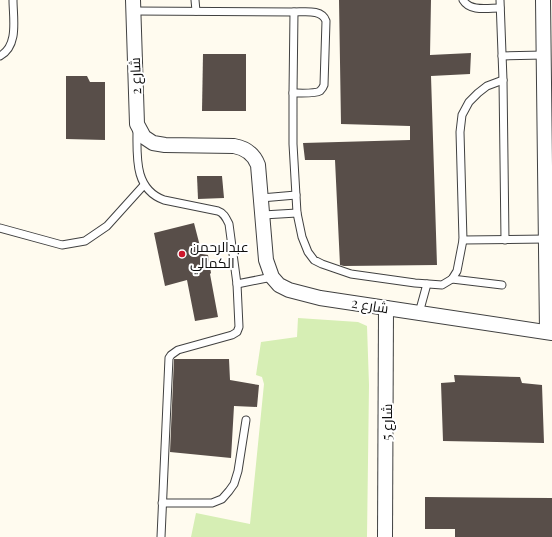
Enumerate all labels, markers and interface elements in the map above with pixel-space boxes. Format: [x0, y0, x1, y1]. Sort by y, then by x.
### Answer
street label: شارع 2 [125, 57, 145, 95]
place label: عبدالرحمن الكمالي [190, 237, 249, 275]
marker: عبدالرحمن الكمالي [177, 249, 187, 259]
street label: شارع 2 [350, 293, 390, 317]
street label: شارع 5 [377, 404, 396, 440]

